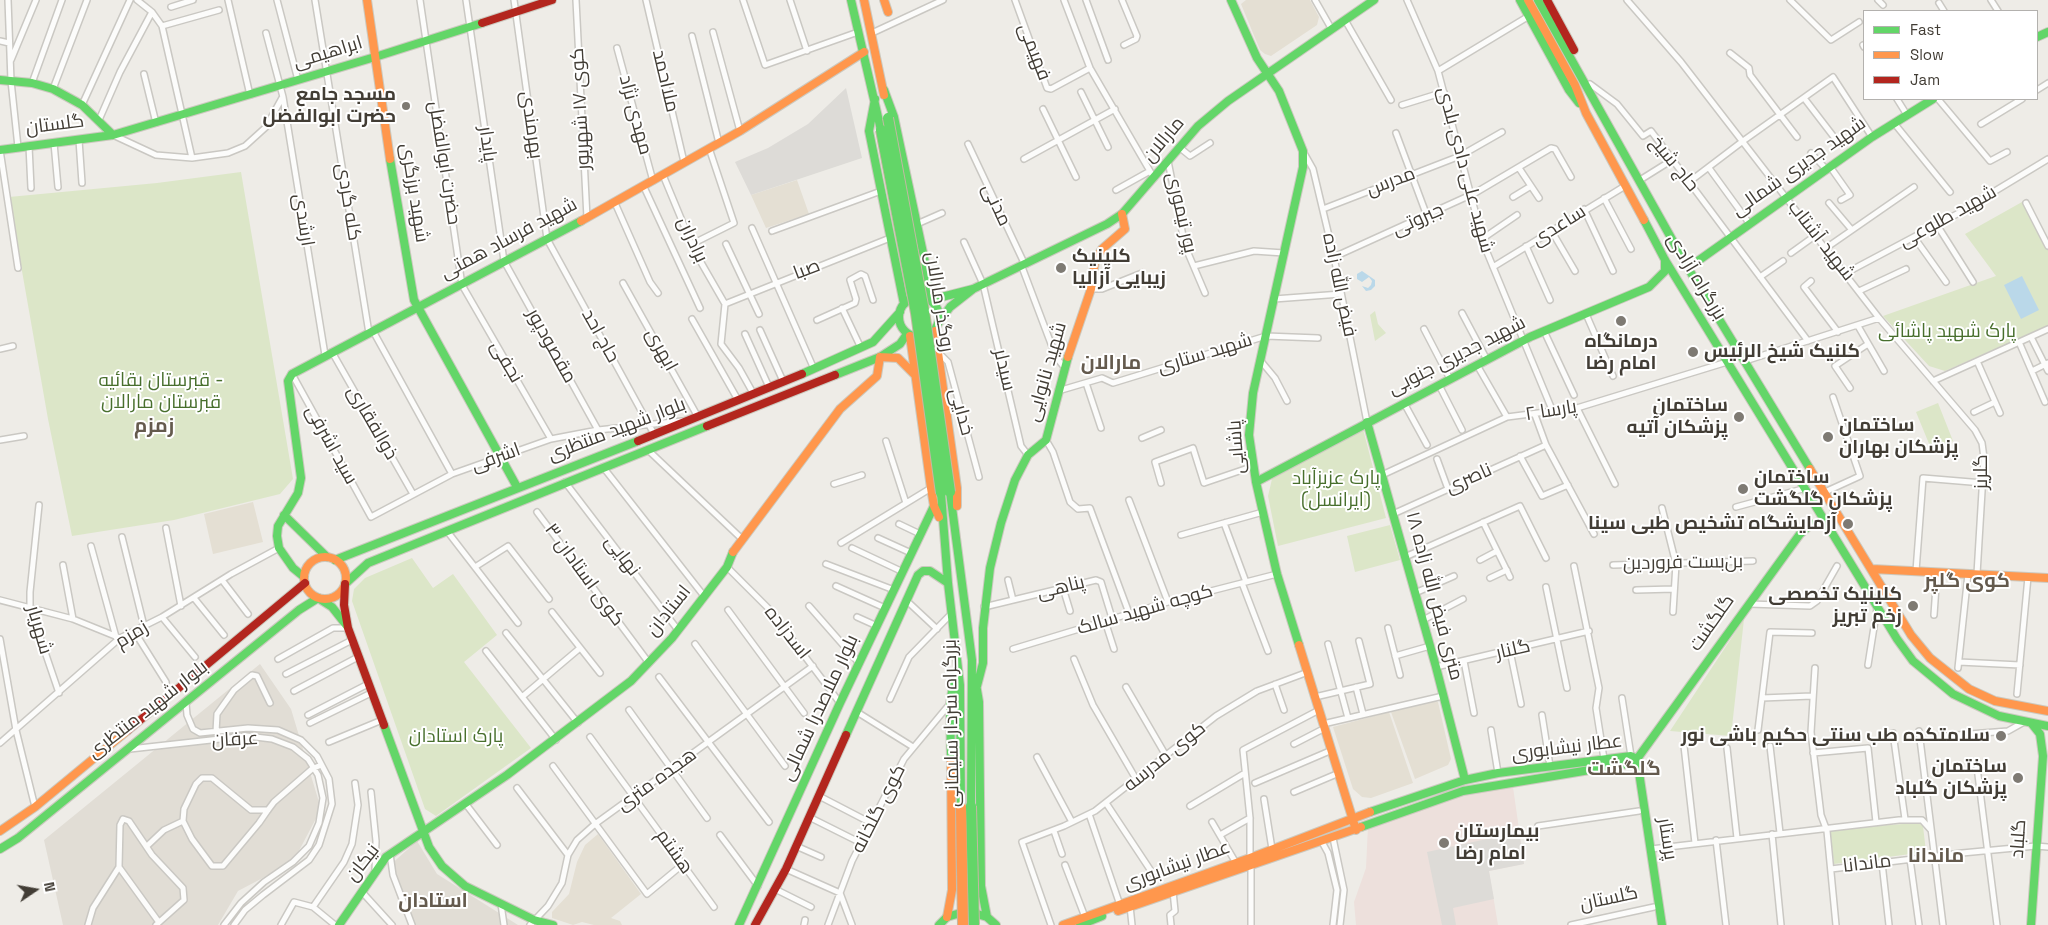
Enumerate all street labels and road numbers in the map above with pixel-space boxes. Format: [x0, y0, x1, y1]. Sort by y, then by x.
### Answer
street label: فهیمی [1013, 20, 1055, 84]
street label: ابراهیمی [291, 32, 365, 74]
street label: کوی ۱۷ شهریور [566, 47, 596, 171]
street label: ملااحمد [647, 47, 683, 115]
street label: مهدی نژاد [613, 73, 657, 157]
street label: شهید علی دادی بلدی [1432, 84, 1498, 256]
street label: بهرمندی [515, 90, 547, 160]
street label: حضرت ابوالفضل [423, 100, 465, 226]
street label: گلستان [24, 110, 86, 140]
street label: مارالان [1138, 112, 1190, 168]
street label: شهید جدیری شمالی [1728, 112, 1870, 222]
street label: پایدار [473, 125, 501, 163]
street label: حاج شیخ [1645, 131, 1703, 197]
street label: شهید برزگری [395, 142, 433, 244]
street label: کله گردی [331, 162, 365, 242]
street label: مدرس [1363, 162, 1419, 202]
street label: پور تیموری [1161, 170, 1201, 256]
street label: مدنی [976, 180, 1016, 230]
street label: شهید طلوعی [1895, 181, 2001, 253]
street label: ارشدی [288, 192, 318, 248]
street label: شهید فرساد همتی [437, 193, 581, 285]
street label: شهید آشتاب [1782, 196, 1860, 286]
street label: جبروتی [1389, 199, 1447, 241]
street label: ساعدی [1528, 200, 1590, 252]
street label: برادران [672, 214, 712, 266]
street label: بزرگراه آزادی [1661, 230, 1731, 324]
street label: فیض الله زاده [1317, 231, 1361, 339]
street label: روگذر مارالان [920, 250, 958, 354]
street label: صبا [790, 255, 824, 285]
street label: مقصودپور [521, 305, 581, 387]
street label: حاج احد [576, 305, 624, 367]
street label: شهید جدیری جنوبی [1384, 312, 1530, 400]
street label: شهید نانوایی [1022, 320, 1072, 424]
street label: ابهری [640, 325, 682, 375]
street label: شهبد ستاری [1155, 329, 1255, 379]
street label: نجفی [485, 337, 527, 387]
street label: سیدلر [988, 347, 1020, 393]
street label: ذوالفقاری [342, 382, 402, 464]
street label: خدایی [944, 386, 978, 438]
street label: بلوار شهید منتظری [545, 393, 689, 467]
street label: پارسا ۲ [1524, 396, 1578, 426]
street label: سید اشرفی [300, 401, 362, 489]
street label: پاشایی [1224, 419, 1250, 475]
street label: اشرفی [468, 439, 524, 477]
street label: گلریز [1971, 454, 1993, 490]
street label: ناصری [1442, 459, 1496, 499]
street label: ۱۸ متری فیض الله زاده [1401, 509, 1467, 683]
street label: کوی استادان ۳ [539, 519, 629, 631]
street label: نهایی [599, 531, 645, 581]
street label: بن‌بست فروردین [1623, 551, 1743, 575]
street label: پناهی [1035, 571, 1087, 605]
street label: کوچه شهید سالک [1074, 580, 1216, 640]
street label: استادان [642, 581, 696, 641]
street label: گلگشت [1684, 590, 1740, 656]
street label: اسدزاده [759, 602, 815, 664]
street label: شهریار [21, 603, 57, 657]
street label: زمزم [111, 616, 153, 654]
street label: بلوار ملاصدرا شمالی [776, 631, 864, 785]
street label: گلنار [1493, 635, 1533, 665]
street label: بزرگراه سردار سلیمانی [939, 639, 965, 807]
street label: بلوار شهید منتظری [83, 656, 213, 764]
street label: کوی مدرسه [1119, 717, 1211, 797]
street label: عرفان [211, 727, 259, 753]
street label: عطار نیشابوری [1510, 730, 1624, 766]
street label: هجده متری [613, 743, 701, 817]
street label: کوی گلخانه [847, 761, 911, 857]
street label: پرستار [1652, 816, 1682, 862]
street label: گلباد [2006, 819, 2032, 859]
street label: هشتم [650, 825, 698, 879]
street label: عطار نیشابوری [1121, 836, 1233, 896]
street label: نیکان [341, 840, 385, 886]
street label: ماندانا [1841, 850, 1893, 878]
street label: گلستان [1578, 882, 1640, 916]

